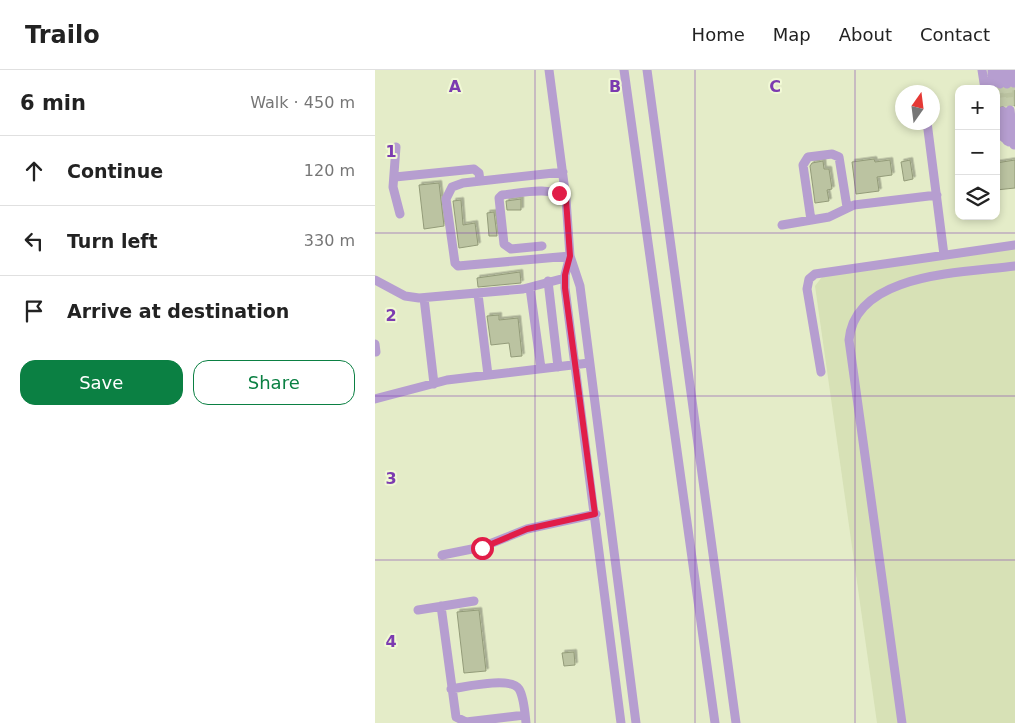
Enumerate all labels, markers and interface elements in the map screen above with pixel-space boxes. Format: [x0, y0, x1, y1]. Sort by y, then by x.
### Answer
text: Trailo [25, 21, 100, 49]
text: Home [692, 24, 745, 45]
text: Map [773, 24, 811, 45]
text: About [839, 24, 892, 45]
text: Contact [920, 24, 990, 45]
text: A [449, 77, 462, 96]
text: B [609, 77, 621, 96]
text: C [769, 77, 781, 96]
north arrow [895, 85, 940, 130]
map controls [955, 85, 1000, 220]
button: + [955, 85, 1000, 130]
text: 6 min [20, 91, 86, 115]
text: Walk · 450 m [250, 93, 355, 112]
button: − [955, 130, 1000, 175]
text: 1 [385, 142, 397, 161]
icon: ahead [20, 157, 48, 185]
text: Continue [67, 160, 163, 182]
text: 120 m [304, 161, 355, 180]
button: layers [955, 175, 1000, 220]
route end [548, 182, 571, 205]
icon: left [20, 227, 48, 255]
text: Turn left [67, 230, 158, 252]
text: 330 m [304, 231, 355, 250]
icon: arrive [20, 297, 48, 325]
text: Arrive at destination [67, 300, 289, 322]
text: 2 [385, 306, 397, 325]
button: Save [20, 360, 183, 405]
button: Share [193, 360, 355, 405]
text: 3 [385, 469, 397, 488]
route start [471, 537, 494, 560]
text: 4 [385, 632, 397, 651]

